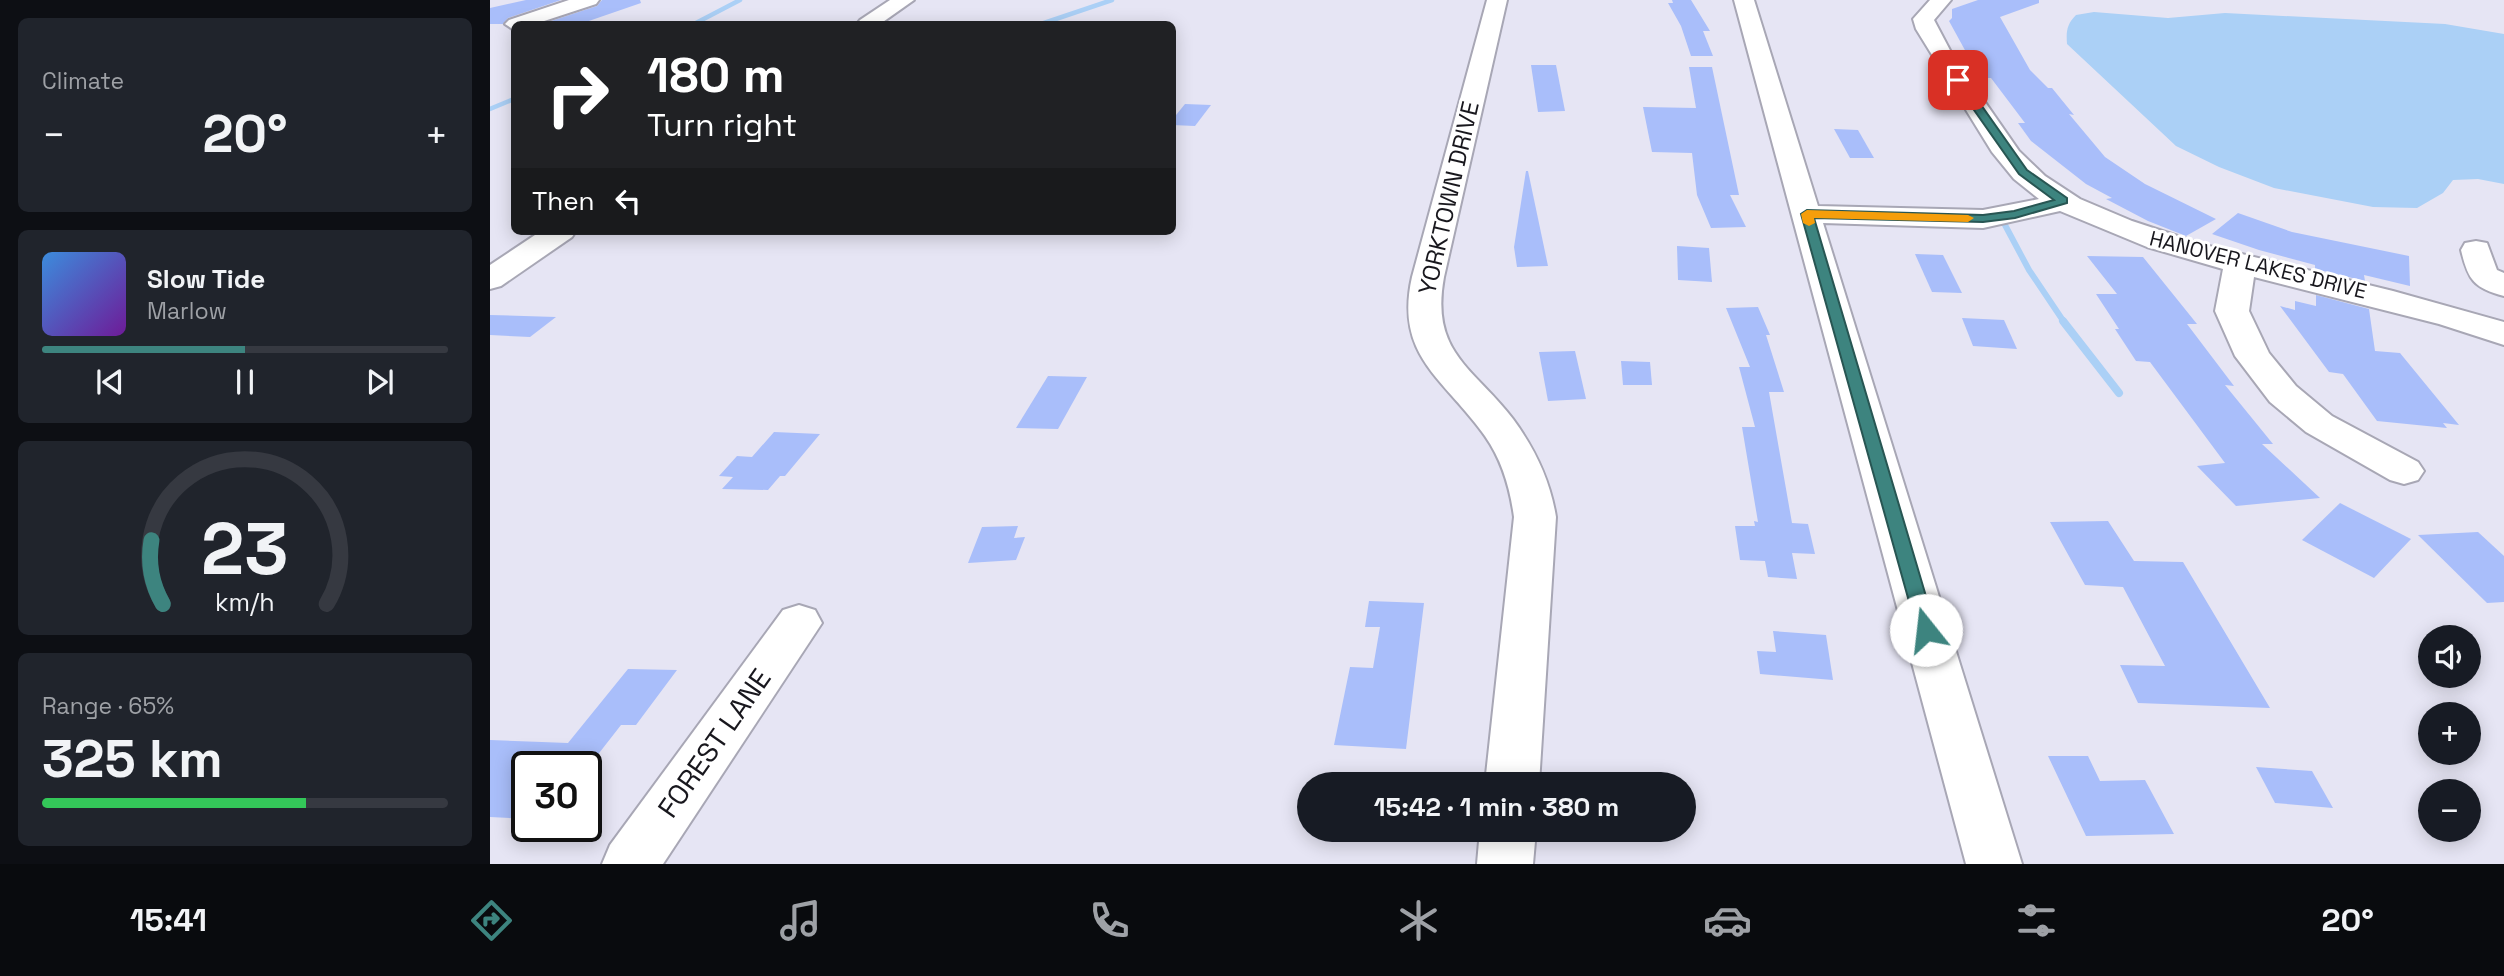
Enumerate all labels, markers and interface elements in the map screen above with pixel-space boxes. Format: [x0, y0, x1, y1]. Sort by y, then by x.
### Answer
text: 180 m [647, 44, 785, 106]
icon: right [532, 49, 623, 140]
pin [1928, 50, 1988, 110]
icon: arrive [1939, 61, 1977, 99]
text: Climate [42, 66, 124, 96]
street label: YORKTOWN DRIVE [1411, 98, 1486, 298]
text: 20° [202, 101, 288, 167]
text: Turn right [647, 105, 797, 145]
text: − [42, 111, 66, 159]
text: + [424, 111, 448, 159]
icon: left [609, 182, 647, 220]
text: Then [532, 184, 595, 218]
street label: HANOVER LAKES DRIVE [2147, 224, 2370, 305]
text: Slow Tide [147, 262, 265, 296]
text: Marlow [147, 296, 227, 326]
icon: previous [91, 363, 129, 401]
icon: pause [226, 363, 264, 401]
icon: next [361, 363, 399, 401]
text: 23 [201, 502, 289, 595]
text: km/h [215, 586, 275, 618]
position arrow [1889, 593, 1963, 667]
map controls [2418, 625, 2481, 842]
button: sound [2418, 625, 2481, 688]
street label: FOREST LANE [649, 662, 779, 824]
text: Range · 65% [42, 691, 174, 721]
button: + [2418, 702, 2481, 765]
text: 325 km [42, 726, 223, 792]
speed limit sign: 30 [511, 751, 602, 842]
button: − [2418, 779, 2481, 842]
text: 15:42 · 1 min · 380 m [1374, 790, 1619, 824]
icon: directions [467, 896, 516, 945]
icon: music [776, 896, 825, 945]
icon: phone [1085, 896, 1134, 945]
icon: climate [1394, 896, 1443, 945]
icon: car [1703, 896, 1752, 945]
icon: filters [2012, 896, 2061, 945]
text: 15:41 [130, 900, 207, 940]
text: 20° [2322, 900, 2374, 940]

